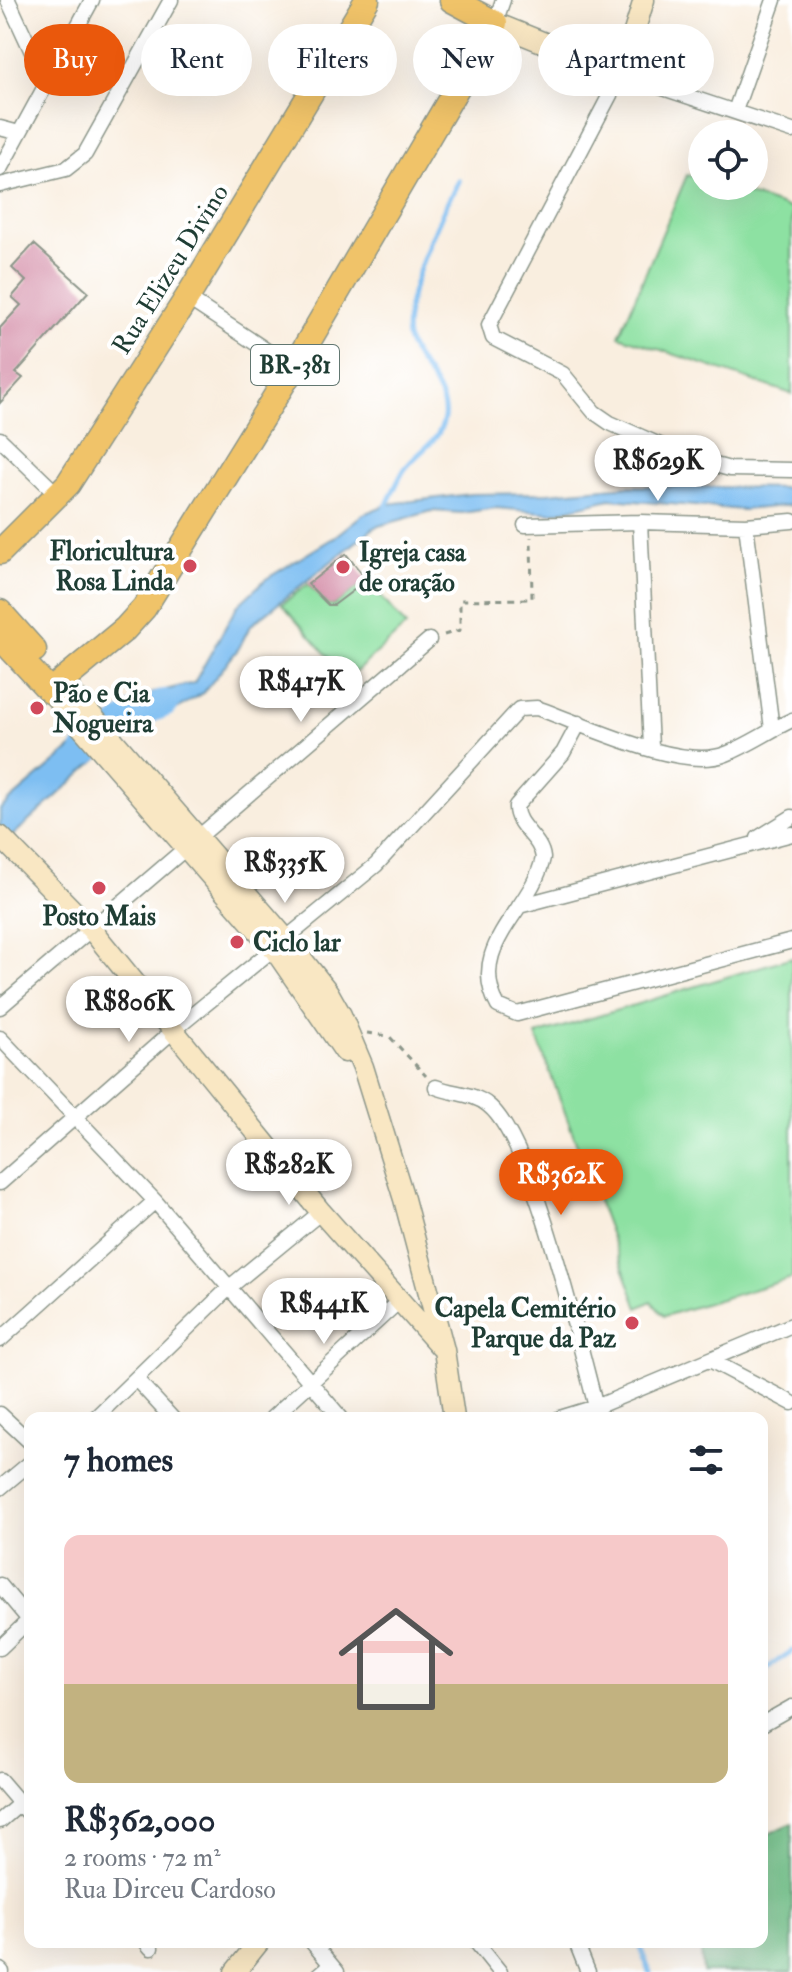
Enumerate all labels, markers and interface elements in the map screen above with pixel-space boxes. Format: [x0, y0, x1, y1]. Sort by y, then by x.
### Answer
chip: Buy [24, 24, 125, 96]
chip: Rent [141, 24, 252, 96]
chip: Filters [268, 24, 397, 96]
chip: New [413, 24, 522, 96]
chip: Apartment [538, 24, 714, 96]
map controls [688, 120, 768, 200]
button: locate [688, 120, 768, 200]
street label: Rua Elizeu Divino [106, 179, 236, 361]
road number: BR-381 [251, 345, 339, 385]
pin: R$629K [593, 435, 723, 503]
text: R$629K [612, 445, 704, 477]
place label: Floricultura Rosa Linda [49, 536, 175, 598]
place label: Igreja casa de oração [359, 537, 467, 599]
marker: Floricultura Rosa Linda [181, 557, 199, 575]
marker: Igreja casa de oração [334, 558, 352, 576]
pin: R$417K [236, 656, 366, 724]
text: R$417K [258, 666, 344, 698]
place label: Pão e Cia Nogueira [52, 678, 154, 741]
marker: Pão e Cia Nogueira [28, 699, 46, 717]
pin: R$335K [220, 837, 350, 905]
text: R$335K [244, 847, 326, 879]
marker: Posto Mais [90, 879, 108, 897]
place label: Posto Mais [42, 901, 156, 933]
place label: Ciclo lar [253, 927, 341, 959]
marker: Ciclo lar [228, 933, 246, 951]
pin: R$806K [64, 976, 194, 1044]
text: R$806K [84, 986, 174, 1018]
pin: R$282K [224, 1139, 354, 1207]
text: R$282K [244, 1149, 334, 1181]
pin: R$362K [496, 1149, 626, 1217]
text: R$362K [517, 1159, 605, 1191]
pin: R$441K [259, 1278, 389, 1346]
text: R$441K [280, 1288, 368, 1320]
place label: Capela Cemitério Parque da Paz [434, 1293, 616, 1356]
marker: Capela Cemitério Parque da Paz [623, 1314, 641, 1332]
icon: filters [684, 1438, 728, 1482]
text: 7 homes [64, 1439, 173, 1482]
icon: home [324, 1587, 468, 1731]
text: R$362,000 [64, 1799, 215, 1842]
text: 2 rooms · 72 m² [64, 1842, 221, 1874]
text: Rua Dirceu Cardoso [64, 1874, 276, 1906]

